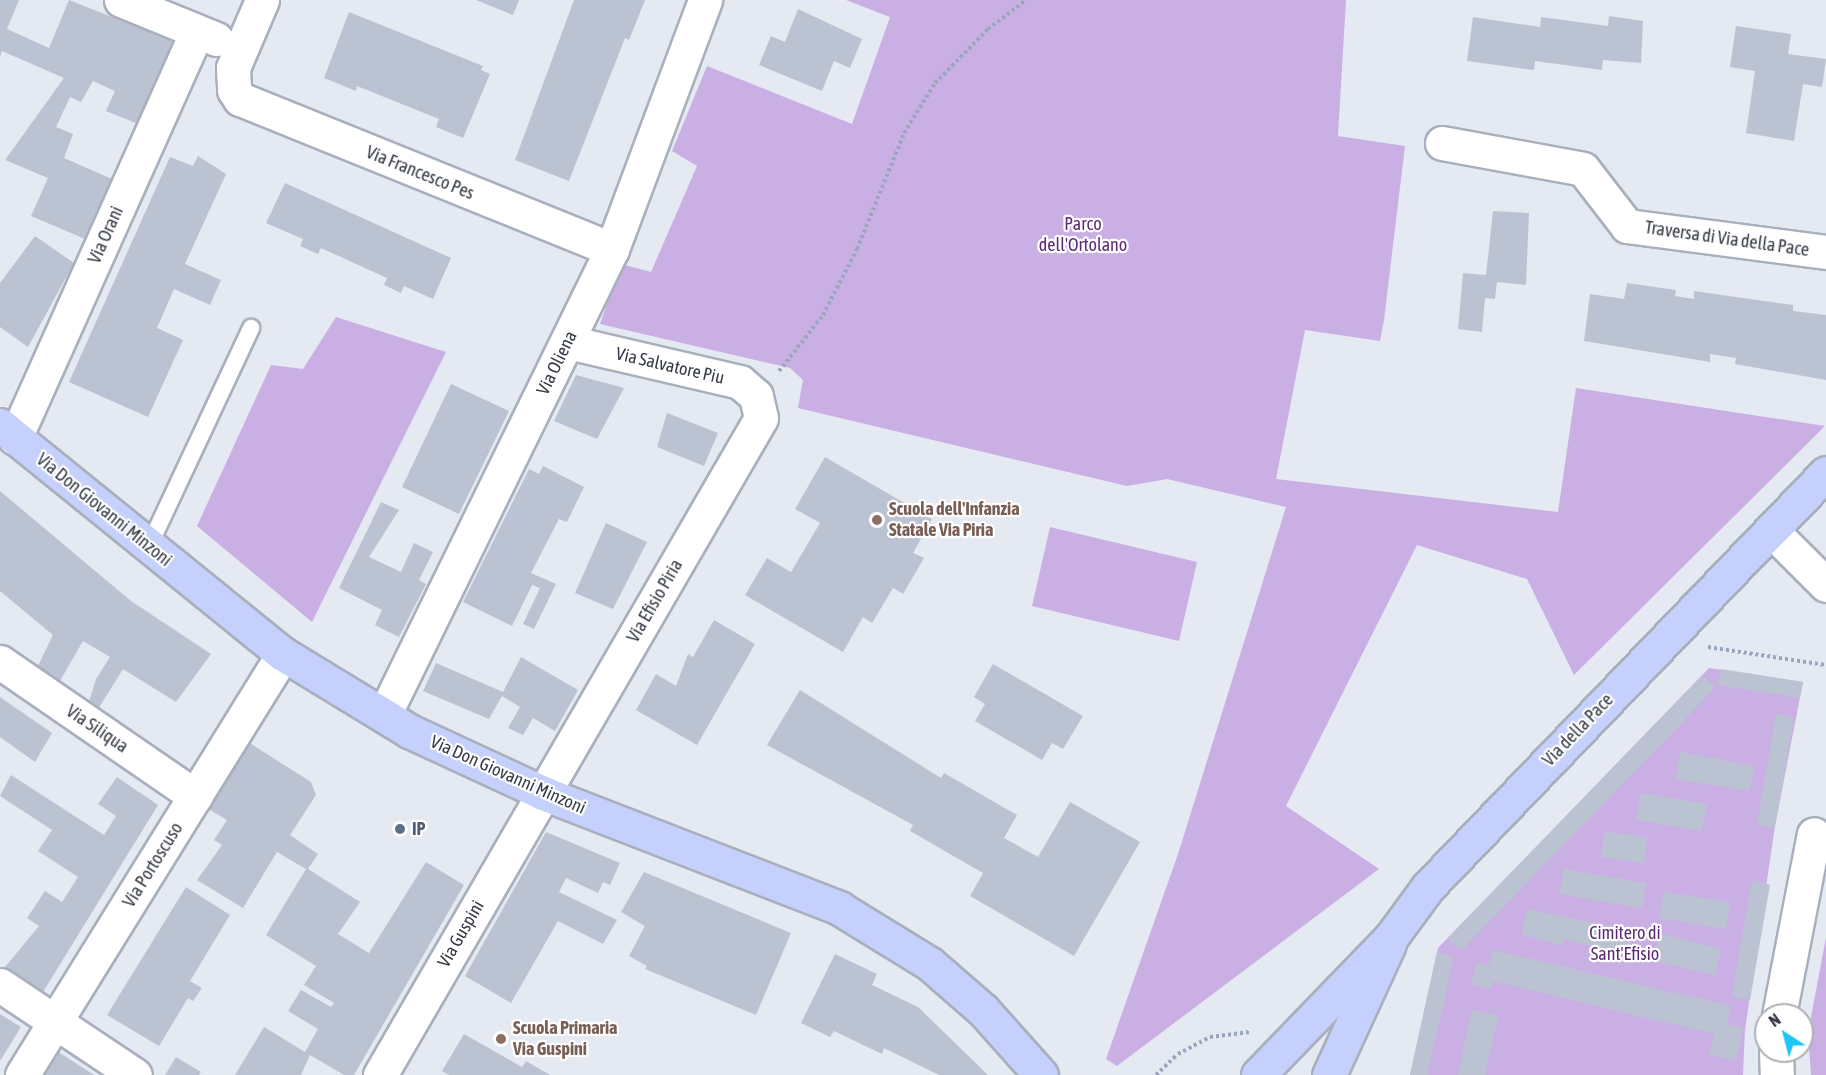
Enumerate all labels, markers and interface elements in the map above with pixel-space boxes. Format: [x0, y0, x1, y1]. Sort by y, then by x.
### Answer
street label: Via Francesco Pes [363, 142, 477, 204]
street label: Via Orani [84, 203, 128, 267]
park label: Parco dell'Ortolano [1039, 214, 1127, 256]
street label: Traversa di Via della Pace [1643, 217, 1811, 261]
street label: Via Oliena [532, 327, 582, 399]
street label: Via Salvatore Piu [614, 343, 726, 389]
street label: Via Don Giovanni Minzoni [32, 449, 176, 571]
place label: Scuola dell'Infanzia Statale Via Piria [889, 499, 1020, 542]
marker: Scuola dell'Infanzia Statale Via Piria [870, 513, 884, 527]
street label: Via Efisio Piria [623, 556, 687, 646]
street label: Via della Pace [1538, 689, 1618, 771]
street label: Via Siliqua [62, 700, 132, 758]
street label: Via Don Giovanni Minzoni [427, 731, 589, 819]
place label: IP [412, 818, 425, 840]
street label: Via Portoscuso [118, 819, 188, 911]
marker: IP [393, 822, 407, 836]
street label: Via Guspini [433, 897, 489, 971]
park label: Cimitero di Sant'Efisio [1589, 923, 1661, 966]
north arrow [1754, 1003, 1814, 1063]
text: N [1765, 1010, 1784, 1030]
place label: Scuola Primaria Via Guspini [513, 1018, 617, 1060]
marker: Scuola Primaria Via Guspini [494, 1032, 508, 1046]

